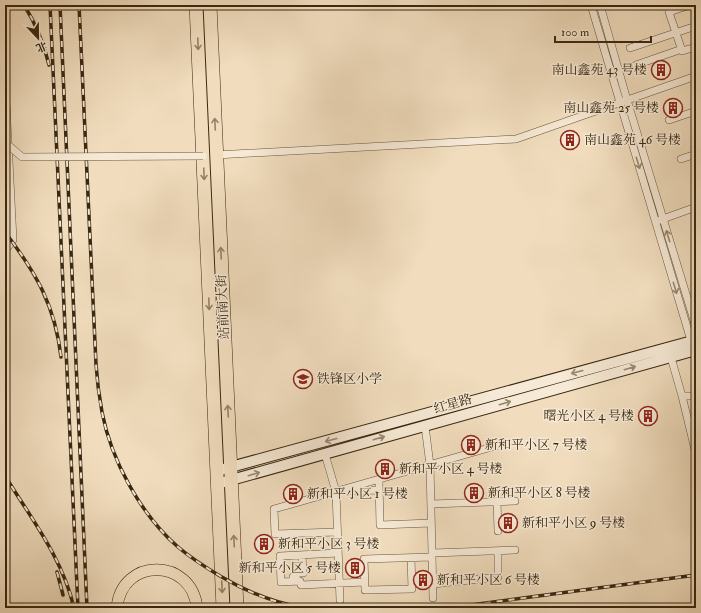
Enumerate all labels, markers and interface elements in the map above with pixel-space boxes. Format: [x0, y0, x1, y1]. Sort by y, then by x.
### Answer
north arrow [18, 18, 58, 58]
scale bar [555, 18, 651, 44]
text: 100 m [561, 25, 590, 40]
one-way arrow [194, 37, 202, 50]
text: 北 [34, 39, 49, 55]
building icon: 南山鑫苑 43 号楼 [650, 59, 672, 81]
place label: 南山鑫苑 43 号楼 [552, 62, 647, 78]
building icon: 南山鑫苑 25 号楼 [662, 97, 684, 119]
place label: 南山鑫苑 25 号楼 [563, 100, 659, 116]
one-way arrow [211, 118, 219, 131]
building icon: 南山鑫苑 46 号楼 [559, 129, 581, 151]
place label: 南山鑫苑 46 号楼 [584, 132, 681, 148]
one-way arrow [635, 157, 642, 170]
one-way arrow [200, 167, 207, 180]
one-way arrow [664, 230, 671, 243]
one-way arrow [217, 247, 224, 260]
street label: 站前南大街 [213, 274, 233, 340]
one-way arrow [672, 281, 679, 294]
one-way arrow [205, 297, 213, 310]
one-way arrow [623, 364, 636, 371]
school or university icon: 铁锋区小学 [292, 368, 314, 390]
one-way arrow [571, 369, 584, 376]
place label: 铁锋区小学 [317, 371, 382, 387]
street label: 红星路 [432, 391, 474, 417]
one-way arrow [498, 399, 511, 406]
one-way arrow [224, 405, 231, 418]
building icon: 曙光小区 4 号楼 [637, 405, 659, 427]
place label: 曙光小区 4 号楼 [544, 408, 634, 424]
one-way arrow [373, 434, 386, 442]
building icon: 新和平小区 7 号楼 [460, 434, 482, 456]
one-way arrow [324, 437, 337, 444]
place label: 新和平小区 7 号楼 [485, 437, 587, 453]
building icon: 新和平小区 4 号楼 [374, 458, 396, 480]
place label: 新和平小区 4 号楼 [399, 461, 502, 477]
one-way arrow [248, 469, 261, 477]
building icon: 新和平小区 8 号楼 [463, 482, 485, 504]
building icon: 新和平小区 1 号楼 [282, 483, 304, 505]
place label: 新和平小区 8 号楼 [488, 485, 591, 501]
place label: 新和平小区 1 号楼 [307, 486, 408, 502]
building icon: 新和平小区 9 号楼 [497, 512, 519, 534]
place label: 新和平小区 9 号楼 [522, 515, 625, 531]
building icon: 新和平小区 3 号楼 [253, 533, 275, 555]
one-way arrow [230, 535, 238, 548]
place label: 新和平小区 3 号楼 [278, 536, 379, 552]
building icon: 新和平小区 5 号楼 [344, 557, 366, 579]
place label: 新和平小区 5 号楼 [239, 560, 341, 576]
building icon: 新和平小区 6 号楼 [412, 569, 434, 591]
place label: 新和平小区 6 号楼 [437, 572, 540, 588]
one-way arrow [218, 580, 225, 593]

